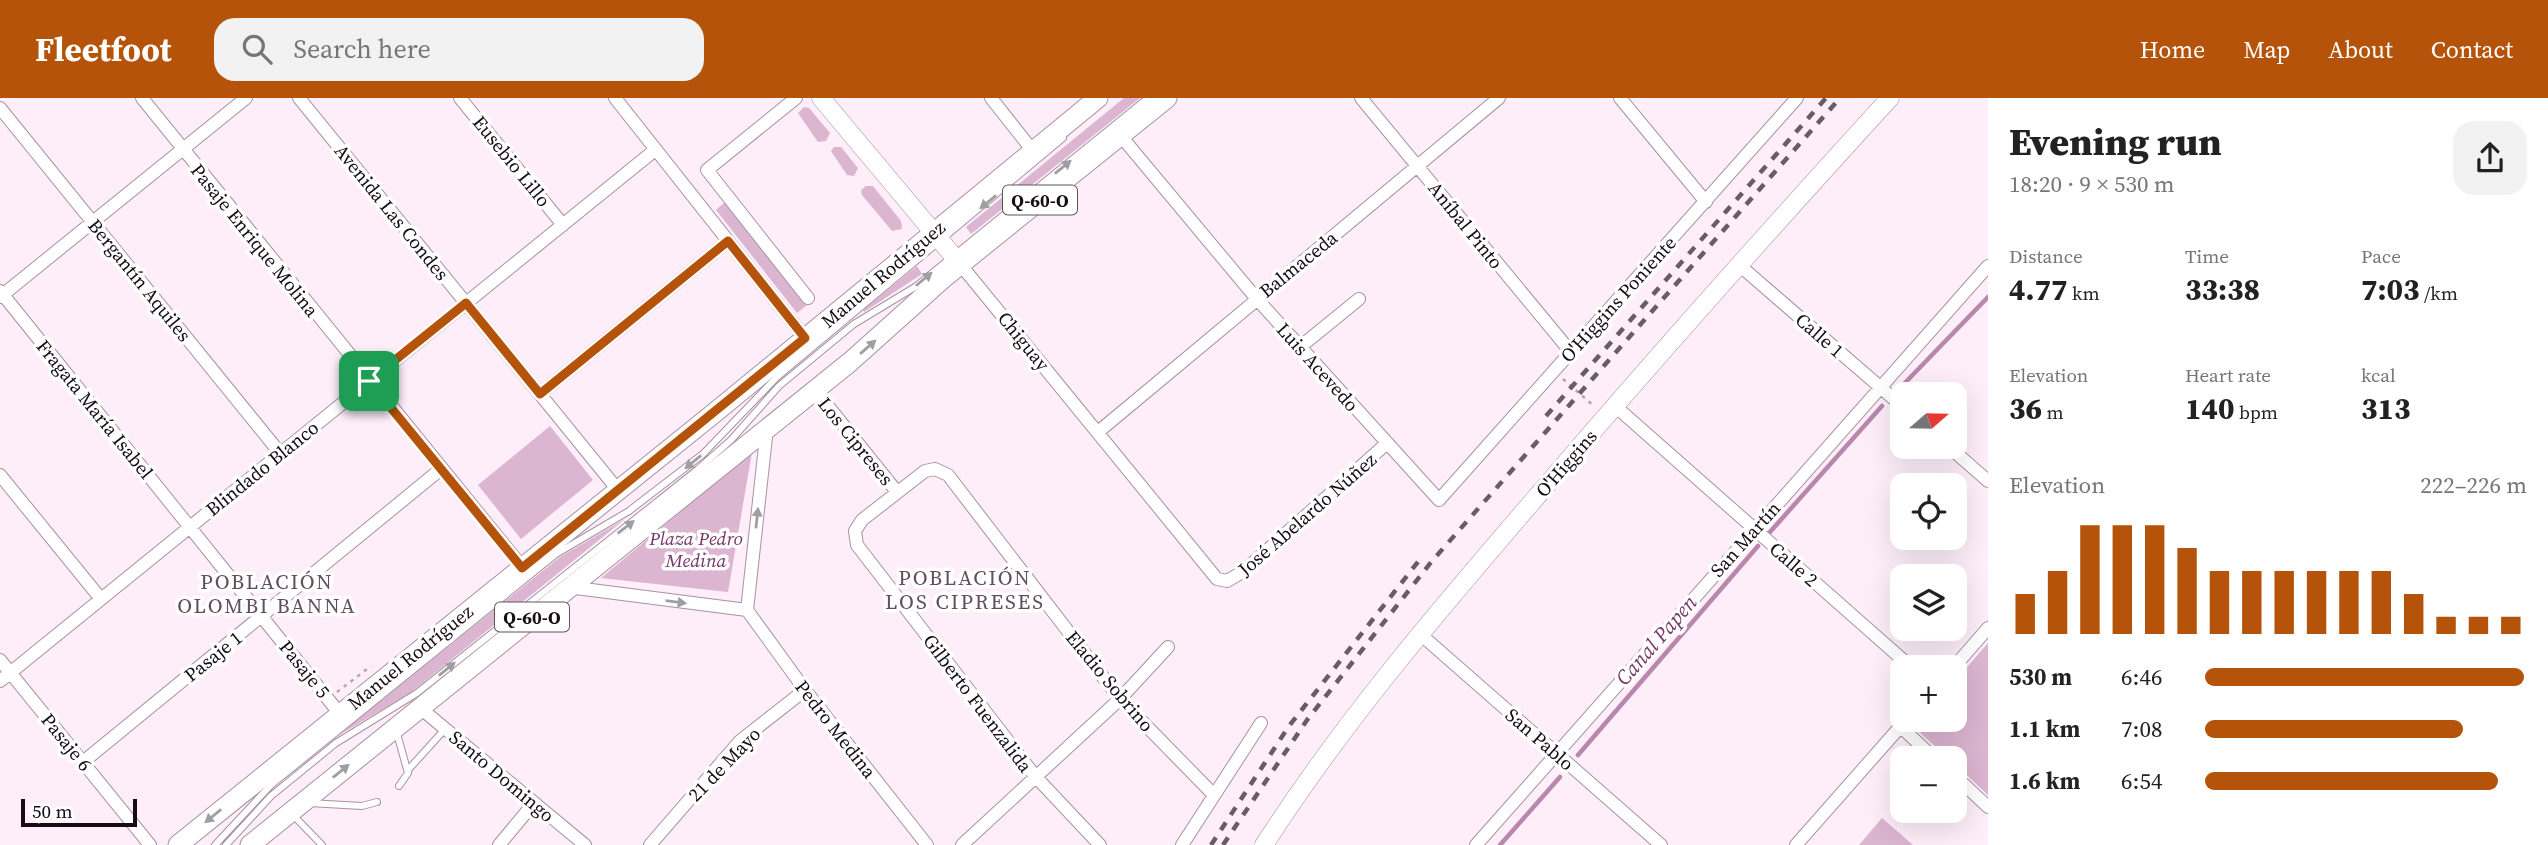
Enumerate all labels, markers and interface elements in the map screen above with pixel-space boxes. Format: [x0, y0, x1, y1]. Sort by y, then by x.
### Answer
search box [214, 18, 704, 81]
text: Fleetfoot [35, 27, 172, 72]
icon: search [238, 30, 276, 68]
text: Search here [294, 31, 431, 67]
text: Home [2140, 33, 2205, 66]
text: Map [2243, 33, 2290, 66]
text: About [2328, 33, 2393, 66]
text: Contact [2431, 33, 2513, 66]
street label: Eusebio Lillo [467, 110, 557, 212]
text: Evening run [2009, 116, 2222, 168]
button: share [2453, 121, 2527, 195]
street label: Avenida Las Condes [329, 138, 455, 286]
street label: Pasaje Enrique Molina [185, 158, 325, 322]
one-way arrow [1053, 159, 1071, 174]
text: 18:20 · 9 × 530 m [2009, 168, 2175, 200]
street label: Aníbal Pinto [1423, 176, 1509, 274]
road number: Q-60-O [1003, 186, 1077, 214]
one-way arrow [979, 194, 996, 209]
street label: Bergantín Aquiles [82, 213, 198, 347]
street label: Manuel Rodríguez [816, 214, 951, 334]
street label: Balmaceda [1254, 224, 1343, 303]
street label: O'Higgins Poniente [1554, 230, 1682, 368]
text: Distance [2009, 243, 2083, 269]
text: Time [2185, 243, 2229, 269]
text: Pace [2361, 243, 2401, 269]
text: 4.77 [2009, 269, 2068, 310]
text: 33:38 [2185, 269, 2260, 310]
text: 7:03 [2361, 269, 2420, 310]
one-way arrow [915, 272, 933, 287]
text: km [2068, 280, 2100, 306]
text: /km [2420, 280, 2458, 306]
street label: Chiguay [992, 306, 1056, 376]
street label: Calle 1 [1790, 307, 1850, 363]
street label: Luis Acevedo [1271, 317, 1365, 417]
street label: Fragata María Isabel [31, 334, 159, 484]
one-way arrow [859, 339, 877, 355]
pin [339, 351, 399, 411]
icon: arrive [350, 362, 388, 400]
text: Elevation [2009, 362, 2088, 388]
text: Heart rate [2185, 362, 2271, 388]
text: kcal [2361, 362, 2396, 388]
north arrow [1890, 382, 1967, 458]
map controls [1890, 382, 1967, 823]
text: 36 [2009, 388, 2042, 429]
text: 140 [2185, 388, 2235, 429]
text: 313 [2361, 388, 2411, 429]
street label: Los Cipreses [812, 391, 900, 491]
text: m [2042, 399, 2064, 425]
text: bpm [2235, 399, 2278, 425]
street label: Blindado Blanco [200, 414, 324, 522]
street label: O'Higgins [1529, 424, 1603, 502]
street label: José Abelardo Núñez [1231, 446, 1382, 582]
one-way arrow [684, 454, 701, 469]
text: Elevation [2009, 469, 2105, 501]
text: 222–226 m [2420, 469, 2527, 501]
button: locate [1890, 473, 1967, 550]
street label: San Martín [1704, 496, 1786, 582]
one-way arrow [752, 507, 763, 529]
one-way arrow [617, 520, 634, 535]
park label: Plaza Pedro Medina [648, 525, 743, 573]
street label: Calle 2 [1764, 536, 1824, 592]
district label: POBLACIÓN LOS CIPRESES [885, 563, 1045, 616]
button: layers [1890, 564, 1967, 641]
district label: POBLACIÓN OLOMBI BANNA [177, 567, 357, 620]
water label: Canal Papen [1609, 589, 1703, 691]
one-way arrow [665, 597, 687, 608]
street label: Manuel Rodríguez [342, 598, 478, 716]
road number: Q-60-O [495, 602, 569, 632]
street label: Pasaje 1 [179, 625, 247, 687]
street label: Eladio Sobrino [1060, 625, 1160, 737]
street label: Gilberto Fuenzalida [917, 628, 1039, 778]
street label: Pasaje 5 [274, 635, 336, 703]
button: + [1890, 655, 1967, 732]
one-way arrow [438, 661, 456, 676]
text: 530 m [2009, 661, 2072, 693]
text: 6:46 [2121, 661, 2162, 693]
street label: Pedro Medina [789, 674, 883, 784]
street label: San Pablo [1500, 702, 1580, 776]
street label: Pasaje 6 [36, 708, 98, 776]
text: 1.1 km [2009, 713, 2080, 745]
text: 7:08 [2121, 713, 2162, 745]
street label: 21 de Mayo [682, 721, 766, 807]
street label: Santo Domingo [444, 724, 560, 828]
button: − [1890, 746, 1967, 823]
one-way arrow [333, 764, 350, 779]
text: 1.6 km [2009, 765, 2080, 797]
text: 6:54 [2121, 765, 2162, 797]
scale bar [21, 796, 136, 828]
text: 50 m [32, 798, 73, 824]
one-way arrow [205, 808, 222, 823]

